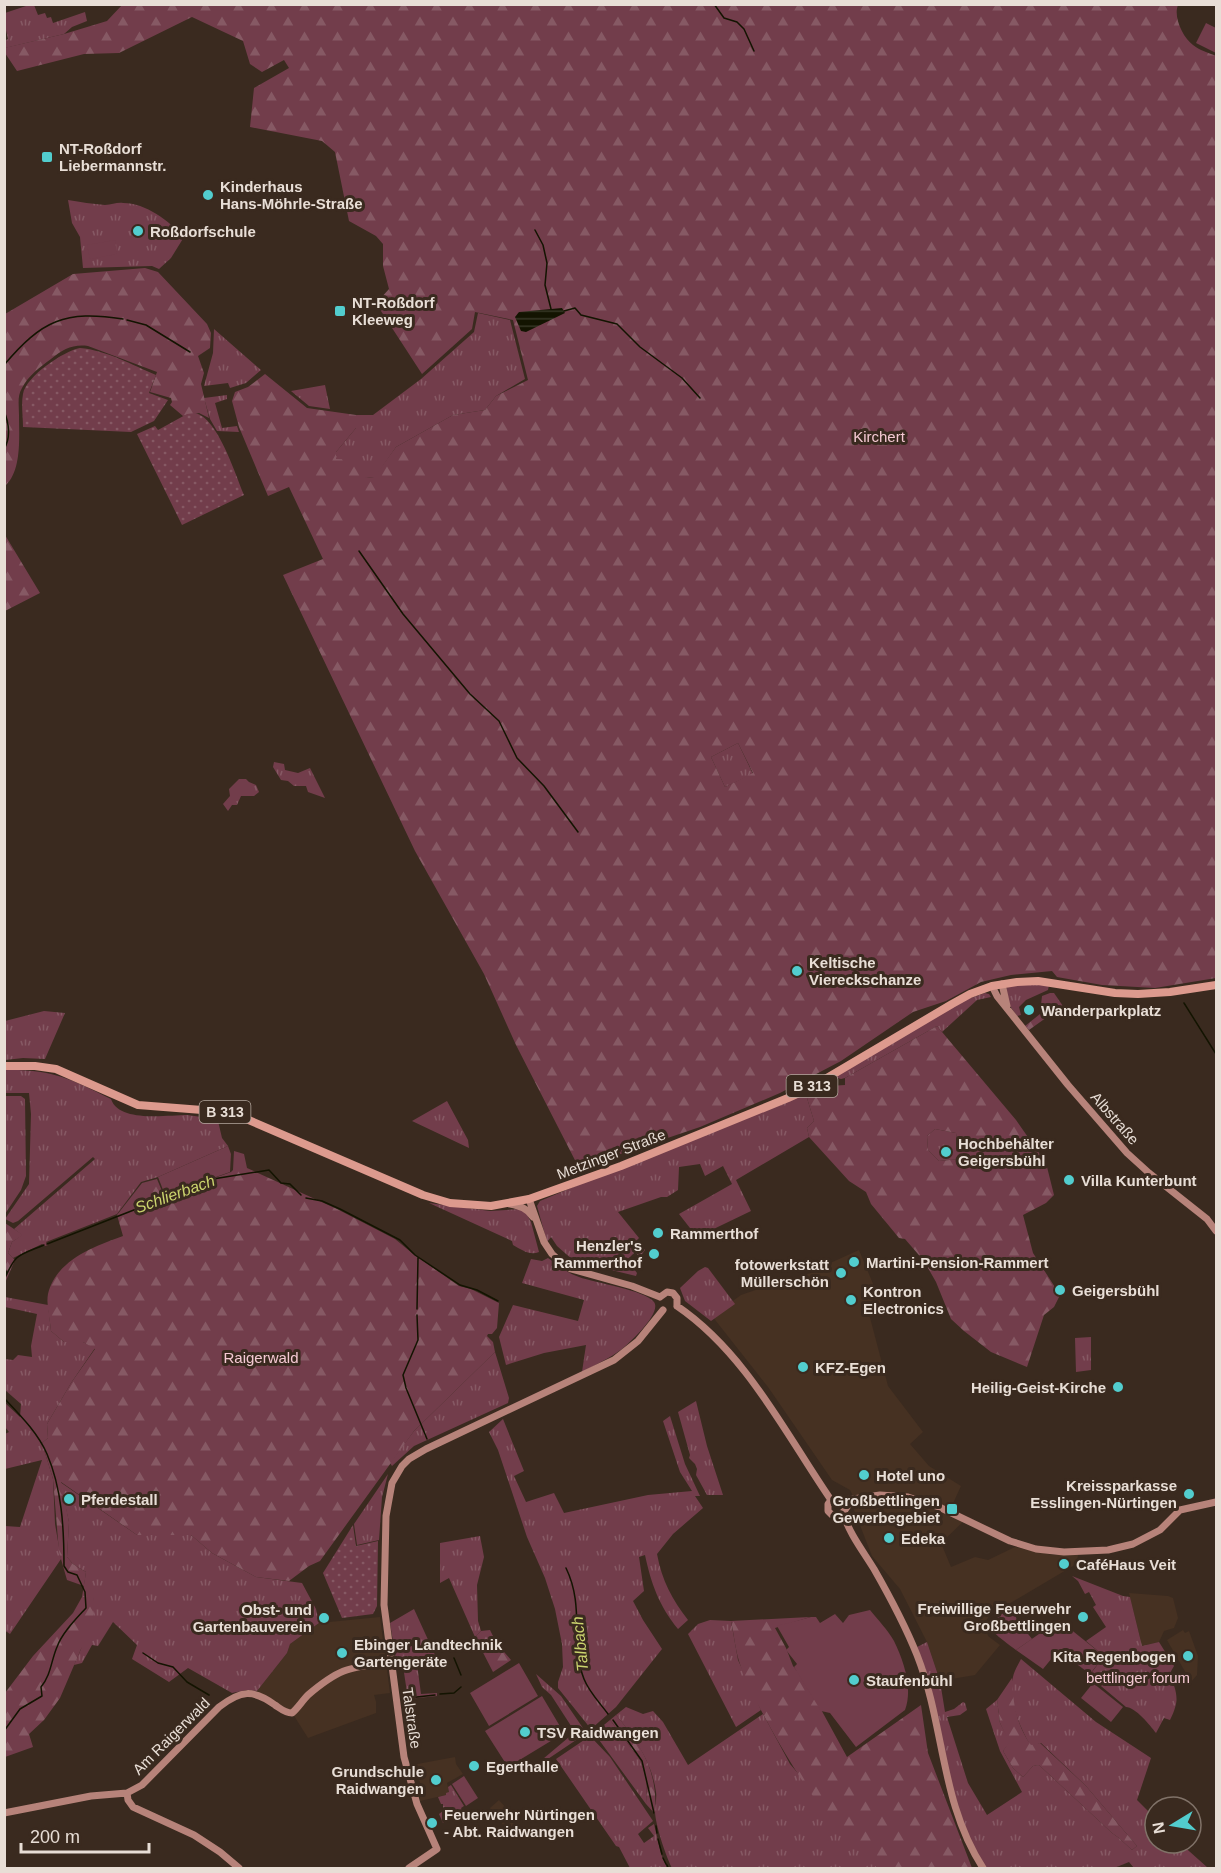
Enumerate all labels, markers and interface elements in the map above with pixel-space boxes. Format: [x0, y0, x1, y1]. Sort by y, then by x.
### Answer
place label: NT-Roßdorf Liebermannstr. [59, 140, 167, 174]
marker: NT-Roßdorf Liebermannstr. [40, 150, 54, 164]
place label: Kinderhaus Hans-Möhrle-Straße [220, 178, 363, 212]
marker: Kinderhaus Hans-Möhrle-Straße [201, 188, 215, 202]
place label: Roßdorfschule [150, 223, 256, 240]
marker: Roßdorfschule [131, 224, 145, 238]
place label: NT-Roßdorf Kleeweg [352, 294, 435, 328]
marker: NT-Roßdorf Kleeweg [333, 304, 347, 318]
park label: Kirchert [853, 428, 906, 445]
place label: Keltische Viereckschanze [809, 954, 921, 988]
marker: Keltische Viereckschanze [790, 964, 804, 978]
place label: Wanderparkplatz [1041, 1002, 1161, 1019]
marker: Wanderparkplatz [1022, 1003, 1036, 1017]
road number: B 313 [786, 1075, 838, 1097]
street label: Albstraße [1088, 1088, 1142, 1148]
road number: B 313 [200, 1101, 250, 1123]
street label: Metzinger Straße [554, 1125, 668, 1183]
place label: Hochbehälter Geigersbühl [958, 1135, 1054, 1169]
marker: Hochbehälter Geigersbühl [939, 1145, 953, 1159]
water label: Schlierbach [133, 1172, 217, 1216]
place label: Villa Kunterbunt [1081, 1172, 1197, 1189]
marker: Villa Kunterbunt [1062, 1173, 1076, 1187]
place label: Rammerthof [670, 1225, 759, 1242]
marker: Rammerthof [651, 1226, 665, 1240]
place label: Henzler's Rammerthof [554, 1237, 643, 1271]
marker: Henzler's Rammerthof [647, 1247, 661, 1261]
place label: Martini-Pension-Rammert [866, 1254, 1049, 1271]
marker: Martini-Pension-Rammert [847, 1255, 861, 1269]
place label: fotowerkstatt Müllerschön [735, 1256, 829, 1290]
marker: fotowerkstatt Müllerschön [834, 1266, 848, 1280]
place label: Geigersbühl [1072, 1282, 1160, 1299]
place label: Kontron Electronics [863, 1283, 944, 1317]
marker: Geigersbühl [1053, 1283, 1067, 1297]
marker: Kontron Electronics [844, 1293, 858, 1307]
park label: Raigerwald [223, 1349, 299, 1366]
place label: KFZ-Egen [815, 1359, 886, 1376]
marker: KFZ-Egen [796, 1360, 810, 1374]
place label: Heilig-Geist-Kirche [971, 1379, 1106, 1396]
marker: Heilig-Geist-Kirche [1111, 1380, 1125, 1394]
place label: Hotel uno [876, 1467, 945, 1484]
marker: Hotel uno [857, 1468, 871, 1482]
place label: Kreissparkasse Esslingen-Nürtingen [1030, 1477, 1177, 1511]
marker: Kreissparkasse Esslingen-Nürtingen [1182, 1487, 1196, 1501]
place label: Pferdestall [81, 1491, 158, 1508]
marker: Pferdestall [62, 1492, 76, 1506]
place label: Großbettlingen Gewerbegebiet [832, 1492, 940, 1526]
marker: Großbettlingen Gewerbegebiet [945, 1502, 959, 1516]
place label: Edeka [901, 1530, 946, 1547]
marker: Edeka [882, 1531, 896, 1545]
place label: CaféHaus Veit [1076, 1556, 1176, 1573]
marker: CaféHaus Veit [1057, 1557, 1071, 1571]
place label: Freiwillige Feuerwehr Großbettlingen [918, 1600, 1071, 1634]
place label: Obst- und Gartenbauverein [193, 1601, 312, 1635]
marker: Freiwillige Feuerwehr Großbettlingen [1076, 1610, 1090, 1624]
marker: Obst- und Gartenbauverein [317, 1611, 331, 1625]
water label: Talbach [569, 1615, 591, 1672]
place label: Ebinger Landtechnik Gartengeräte [354, 1636, 503, 1670]
marker: Ebinger Landtechnik Gartengeräte [335, 1646, 349, 1660]
place label: Kita Regenbogen [1053, 1648, 1176, 1665]
marker: Kita Regenbogen [1181, 1649, 1195, 1663]
park label: bettlinger forum [1086, 1669, 1190, 1686]
place label: Staufenbühl [866, 1672, 953, 1689]
marker: Staufenbühl [847, 1673, 861, 1687]
street label: Talstraße [399, 1686, 425, 1750]
street label: Am Raigerwald [129, 1694, 213, 1778]
place label: TSV Raidwangen [537, 1724, 659, 1741]
marker: TSV Raidwangen [518, 1725, 532, 1739]
place label: Egerthalle [486, 1758, 559, 1775]
marker: Egerthalle [467, 1759, 481, 1773]
place label: Grundschule Raidwangen [331, 1763, 424, 1797]
marker: Grundschule Raidwangen [429, 1773, 443, 1787]
north arrow [1143, 1795, 1203, 1855]
place label: Feuerwehr Nürtingen - Abt. Raidwangen [444, 1806, 595, 1840]
scale bar [21, 1816, 148, 1854]
marker: Feuerwehr Nürtingen - Abt. Raidwangen [425, 1816, 439, 1830]
text: N [1149, 1820, 1168, 1835]
text: 200 m [30, 1827, 80, 1847]

